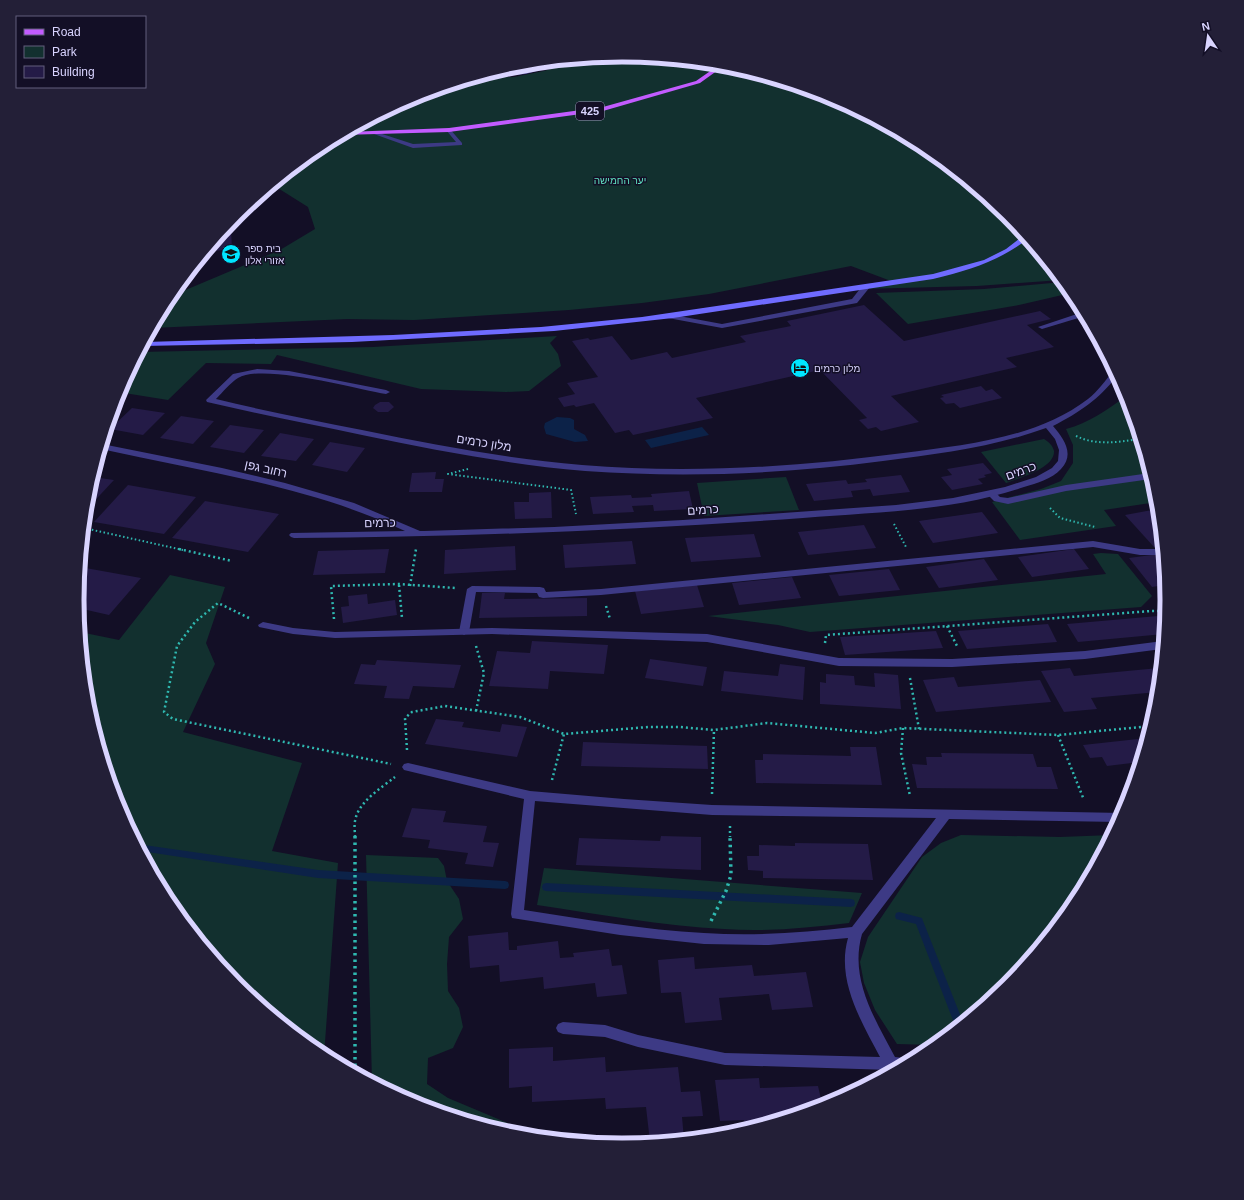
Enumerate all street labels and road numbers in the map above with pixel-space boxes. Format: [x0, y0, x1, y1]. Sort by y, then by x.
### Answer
road number: 425 [576, 102, 604, 120]
street label: מלון כרמים [455, 432, 513, 454]
street label: רחוב גפן [243, 457, 289, 481]
street label: כרמים [1004, 459, 1038, 483]
street label: כרמים [687, 502, 719, 518]
street label: כרמים [364, 516, 396, 530]

